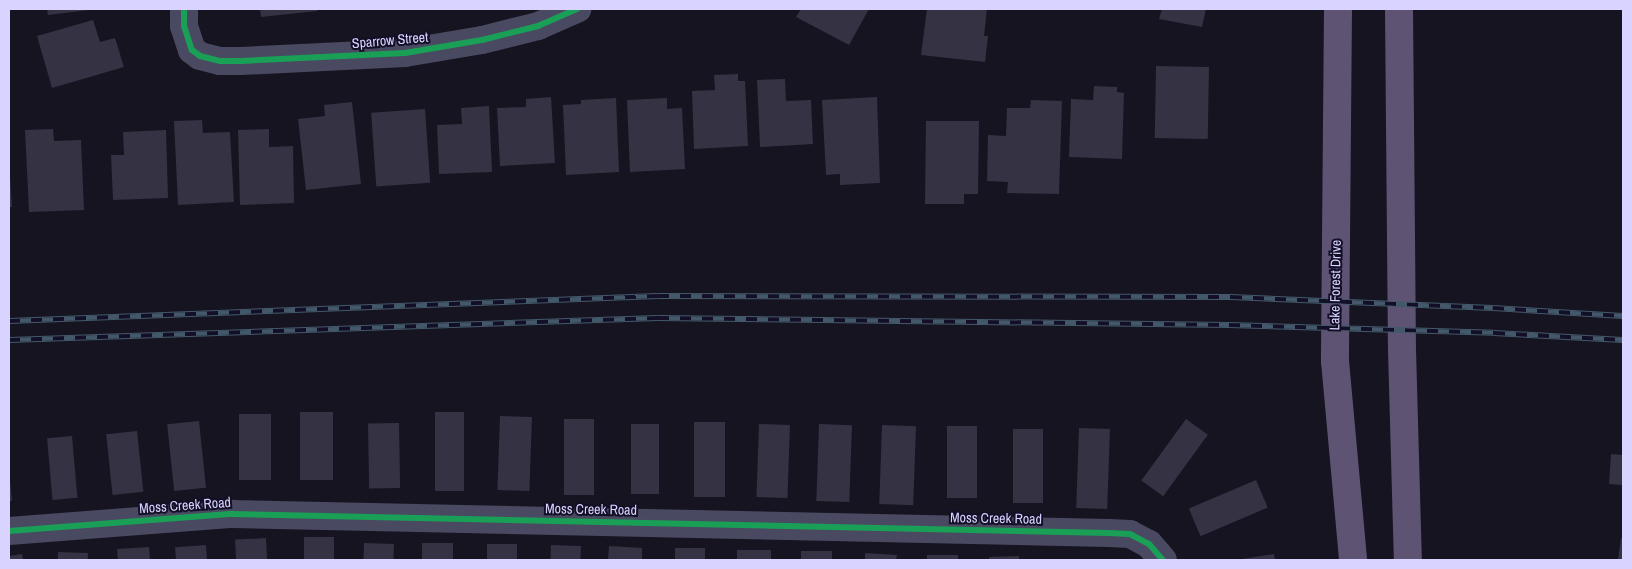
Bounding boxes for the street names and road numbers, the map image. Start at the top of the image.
street label: Sparrow Street [351,28,429,52]
street label: Lake Forest Drive [1326,240,1344,330]
street label: Moss Creek Road [139,493,231,517]
street label: Moss Creek Road [545,500,637,518]
street label: Moss Creek Road [950,509,1042,527]

